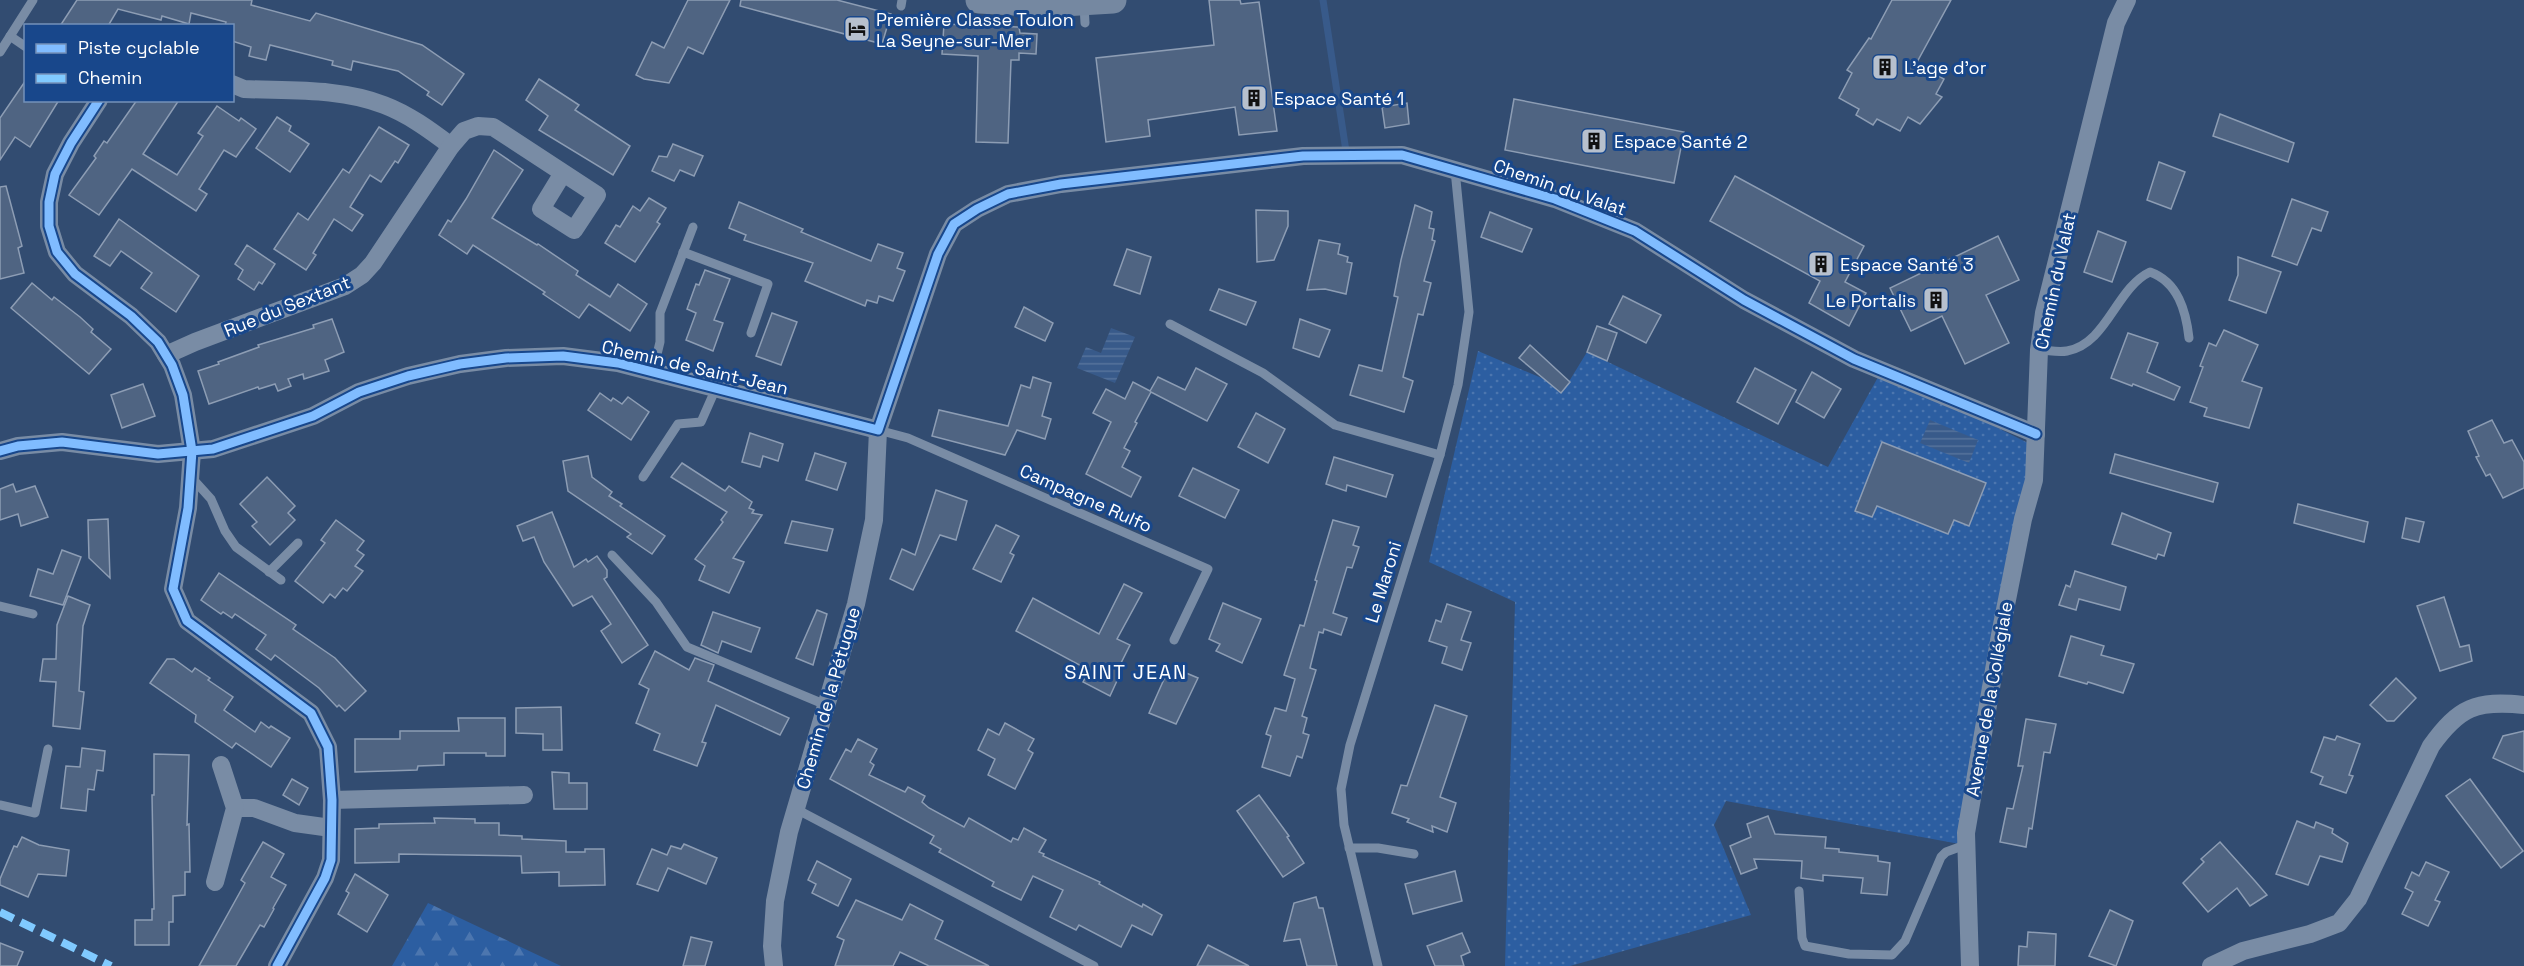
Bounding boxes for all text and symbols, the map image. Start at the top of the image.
place label: Première Classe Toulon La Seyne-sur-Mer [876,8,1074,52]
hotel icon: Première Classe Toulon La Seyne-sur-Mer [842,14,872,44]
legend [24,24,234,102]
text: Piste cyclable [78,36,200,59]
building icon: L'age d'or [1870,52,1900,82]
place label: L'age d'or [1904,56,1987,79]
text: Chemin [78,66,142,89]
building icon: Espace Santé 1 [1239,83,1269,113]
place label: Espace Santé 1 [1274,87,1404,110]
building icon: Espace Santé 2 [1579,126,1609,156]
place label: Espace Santé 2 [1614,130,1748,153]
street label: Chemin du Valat [1490,153,1630,221]
street label: Chemin du Valat [2029,211,2081,351]
building icon: Espace Santé 3 [1806,249,1836,279]
place label: Espace Santé 3 [1840,253,1974,276]
street label: Rue du Sextant [220,270,354,342]
building icon: Le Portalis [1921,285,1951,315]
place label: Le Portalis [1826,289,1916,312]
street label: Chemin de Saint-Jean [600,334,790,400]
street label: Campagne Rulfo [1016,459,1156,537]
street label: Le Maroni [1360,538,1406,626]
street label: Avenue de la Collégiale [1960,600,2018,798]
street label: Chemin de la Pétugue [791,604,865,792]
district label: SAINT JEAN [1064,659,1188,685]

